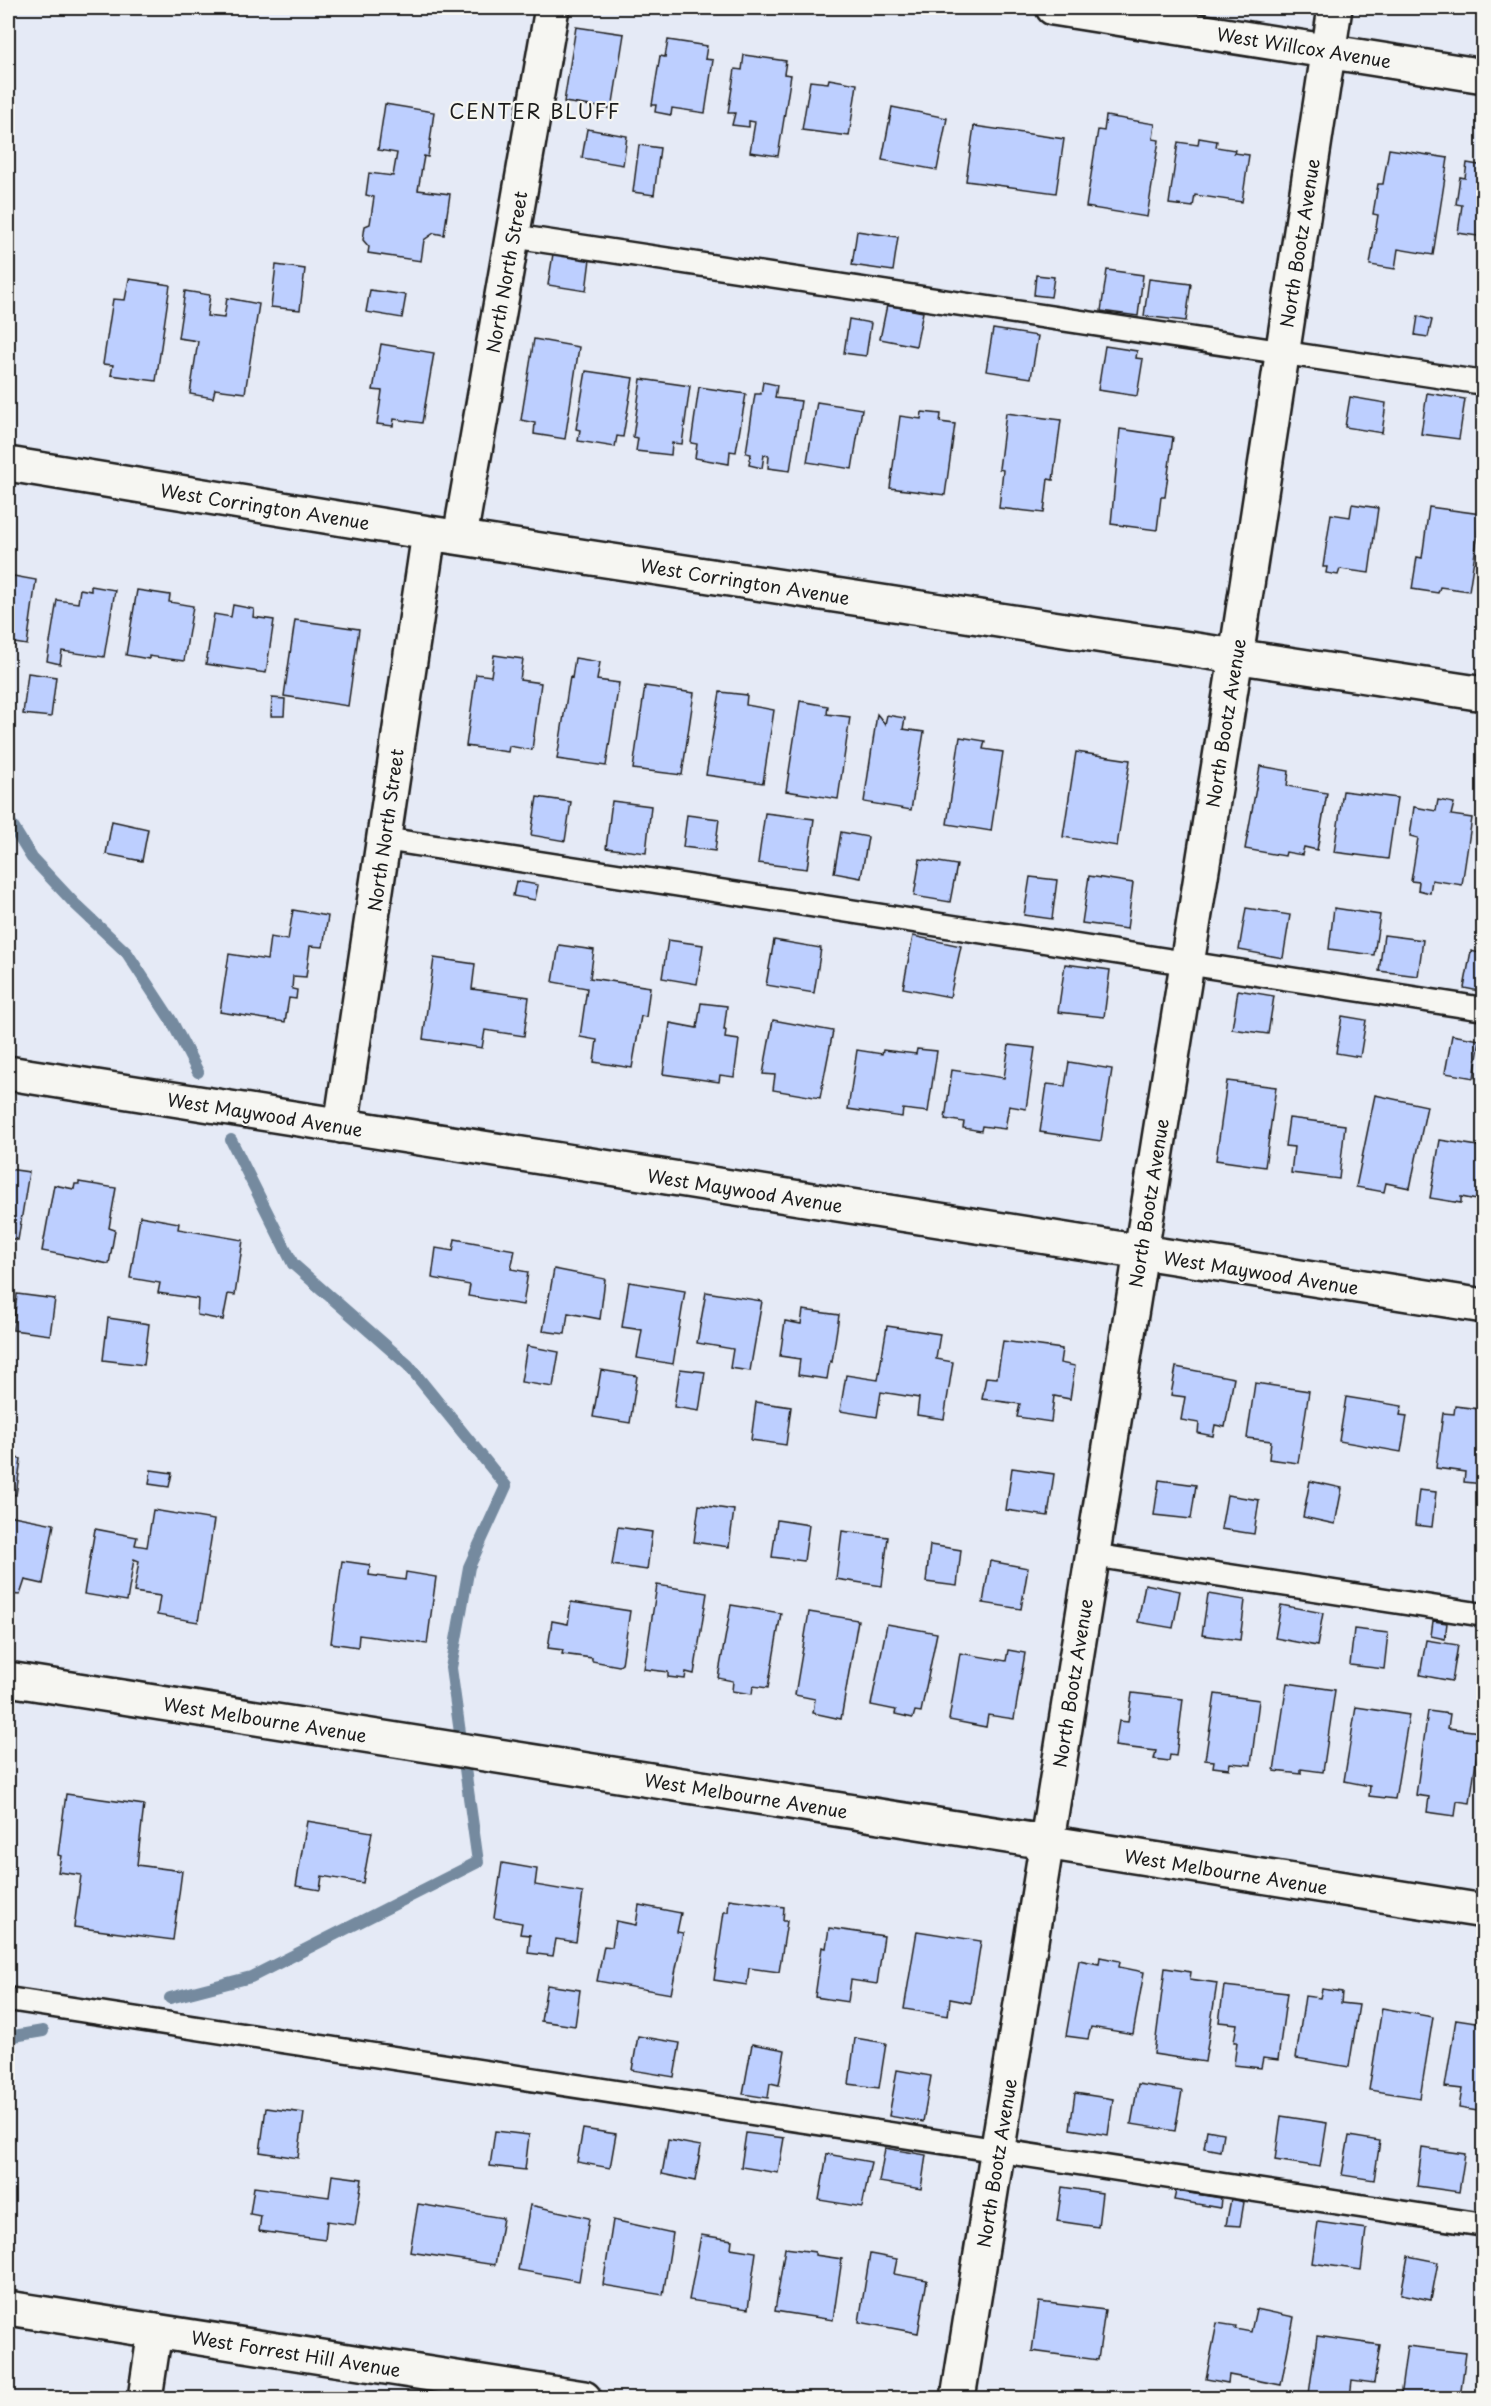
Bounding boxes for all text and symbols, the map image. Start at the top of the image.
street label: West Willcox Avenue [1215,20,1393,74]
district label: CENTER BLUFF [449,96,621,126]
street label: North Bootz Avenue [1272,156,1326,330]
street label: North North Street [478,189,534,355]
street label: West Corrington Avenue [158,476,372,536]
street label: West Corrington Avenue [638,551,852,611]
street label: North Bootz Avenue [1198,636,1252,810]
street label: North North Street [360,747,410,913]
street label: West Maywood Avenue [165,1085,365,1143]
street label: North Bootz Avenue [1121,1116,1175,1290]
street label: West Maywood Avenue [645,1161,845,1219]
street label: West Maywood Avenue [1161,1243,1361,1301]
street label: North Bootz Avenue [1045,1596,1099,1770]
street label: West Melbourne Avenue [161,1690,369,1748]
street label: West Melbourne Avenue [642,1766,850,1824]
street label: West Melbourne Avenue [1122,1842,1330,1900]
street label: North Bootz Avenue [969,2076,1023,2250]
street label: West Forrest Hill Avenue [189,2323,403,2383]

